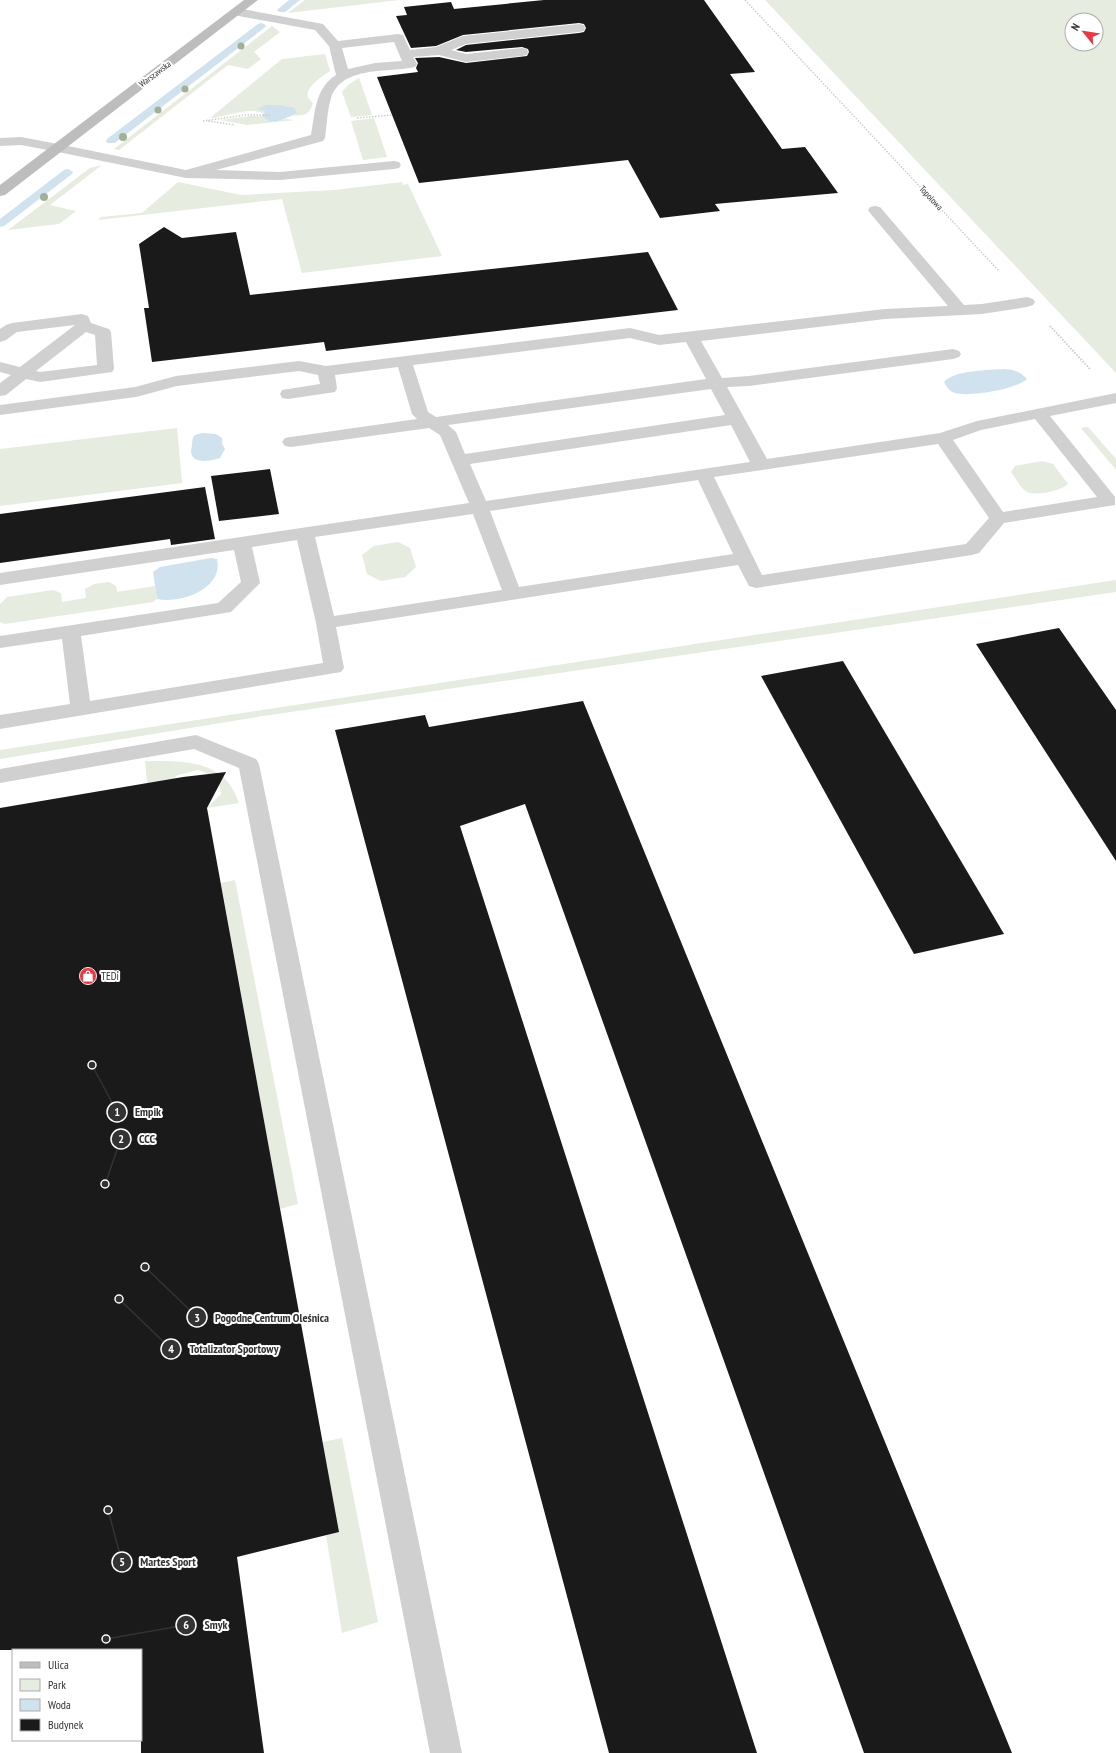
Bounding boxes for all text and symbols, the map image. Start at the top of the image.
north arrow [1064,12,1104,52]
text: N [1068,21,1083,33]
street label: Warszawska [137,58,173,89]
street label: Topolowa [917,183,946,213]
shop icon: TEDi [78,966,98,986]
place label: TEDi [101,969,119,983]
callout: Empik [107,1100,170,1124]
text: 1 [114,1104,120,1119]
text: Empik [135,1104,161,1119]
callout: CCC [111,1127,163,1151]
text: 2 [118,1131,124,1146]
text: CCC [139,1131,155,1146]
callout: Pogodne Centrum Oleśnica [187,1305,337,1329]
text: 3 [194,1310,200,1325]
text: Pogodne Centrum Oleśnica [215,1310,329,1325]
callout: Totalizator Sportowy [161,1337,286,1361]
text: 4 [168,1341,174,1356]
text: Totalizator Sportowy [189,1341,279,1356]
callout: Martes Sport [112,1550,204,1574]
text: 5 [119,1554,125,1569]
text: Martes Sport [140,1554,196,1569]
callout: Smyk [176,1613,235,1637]
text: 6 [183,1617,189,1632]
text: Smyk [205,1617,228,1632]
legend [12,1649,142,1741]
text: Ulica [48,1657,69,1672]
text: Park [48,1677,66,1692]
text: Woda [48,1697,71,1712]
text: Budynek [48,1717,84,1732]

